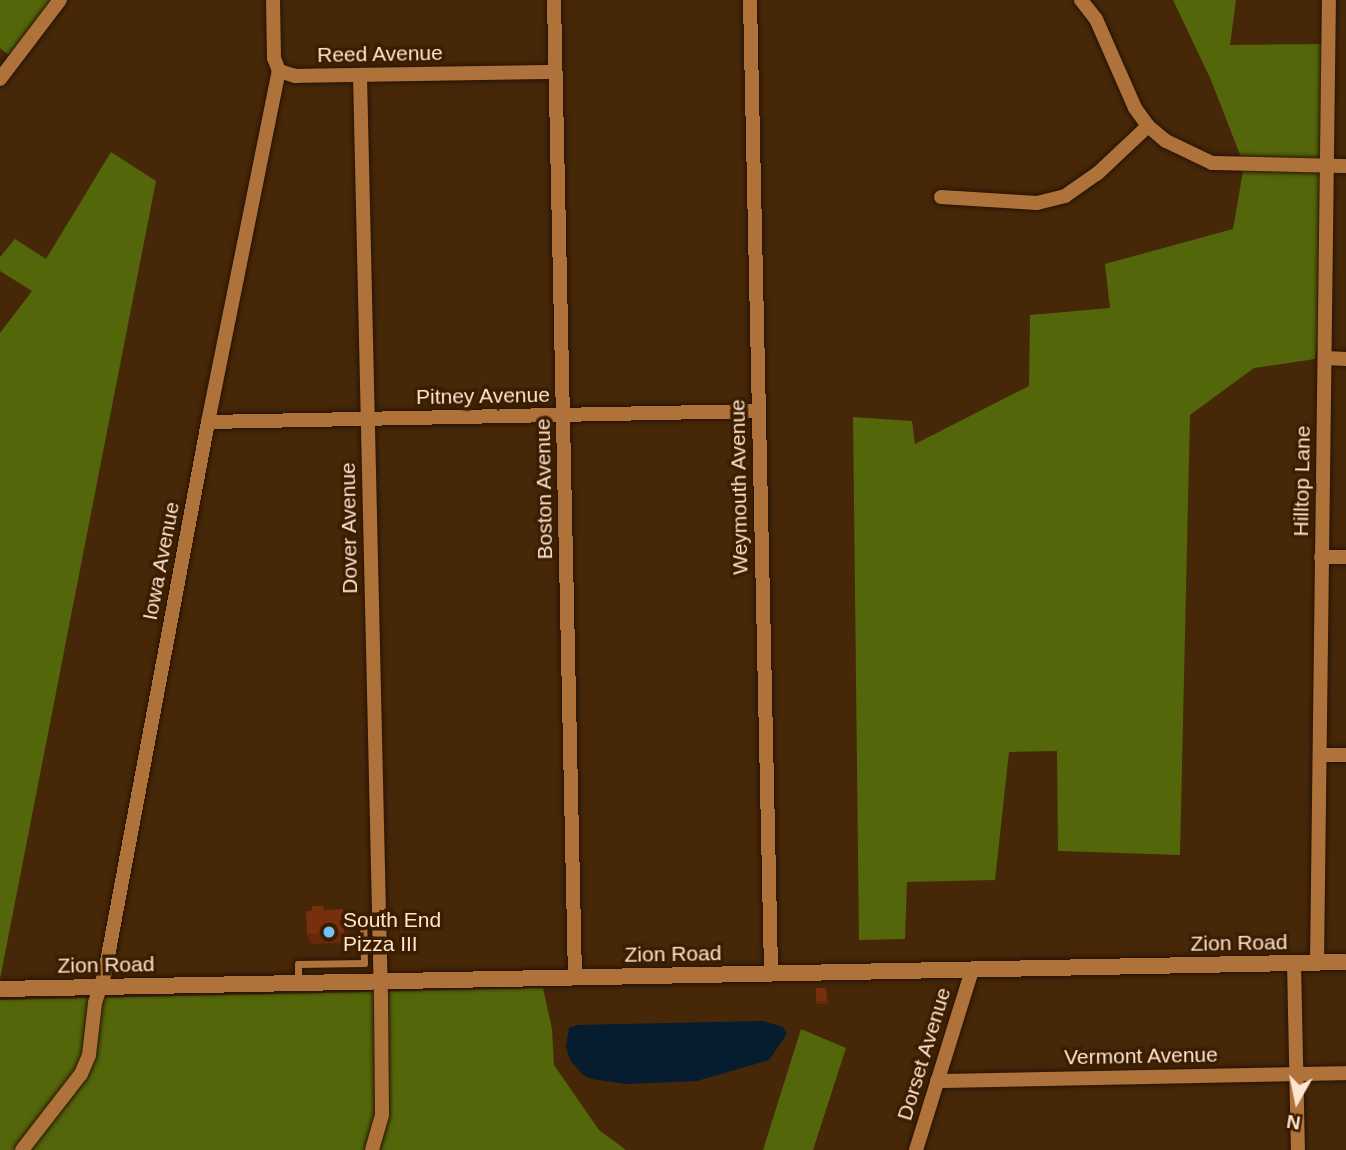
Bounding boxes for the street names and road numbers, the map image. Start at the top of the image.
street label: Reed Avenue [316,40,444,68]
street label: Pitney Avenue [415,382,551,410]
street label: Weymouth Avenue [725,398,753,576]
street label: Boston Avenue [530,418,558,560]
street label: Hilltop Lane [1288,425,1316,537]
street label: Dover Avenue [335,461,363,595]
street label: Iowa Avenue [137,499,185,623]
street label: Zion Road [1190,930,1288,956]
street label: Zion Road [624,941,722,967]
street label: Zion Road [57,952,155,978]
street label: Dorset Avenue [892,984,956,1124]
street label: Vermont Avenue [1063,1042,1219,1070]

